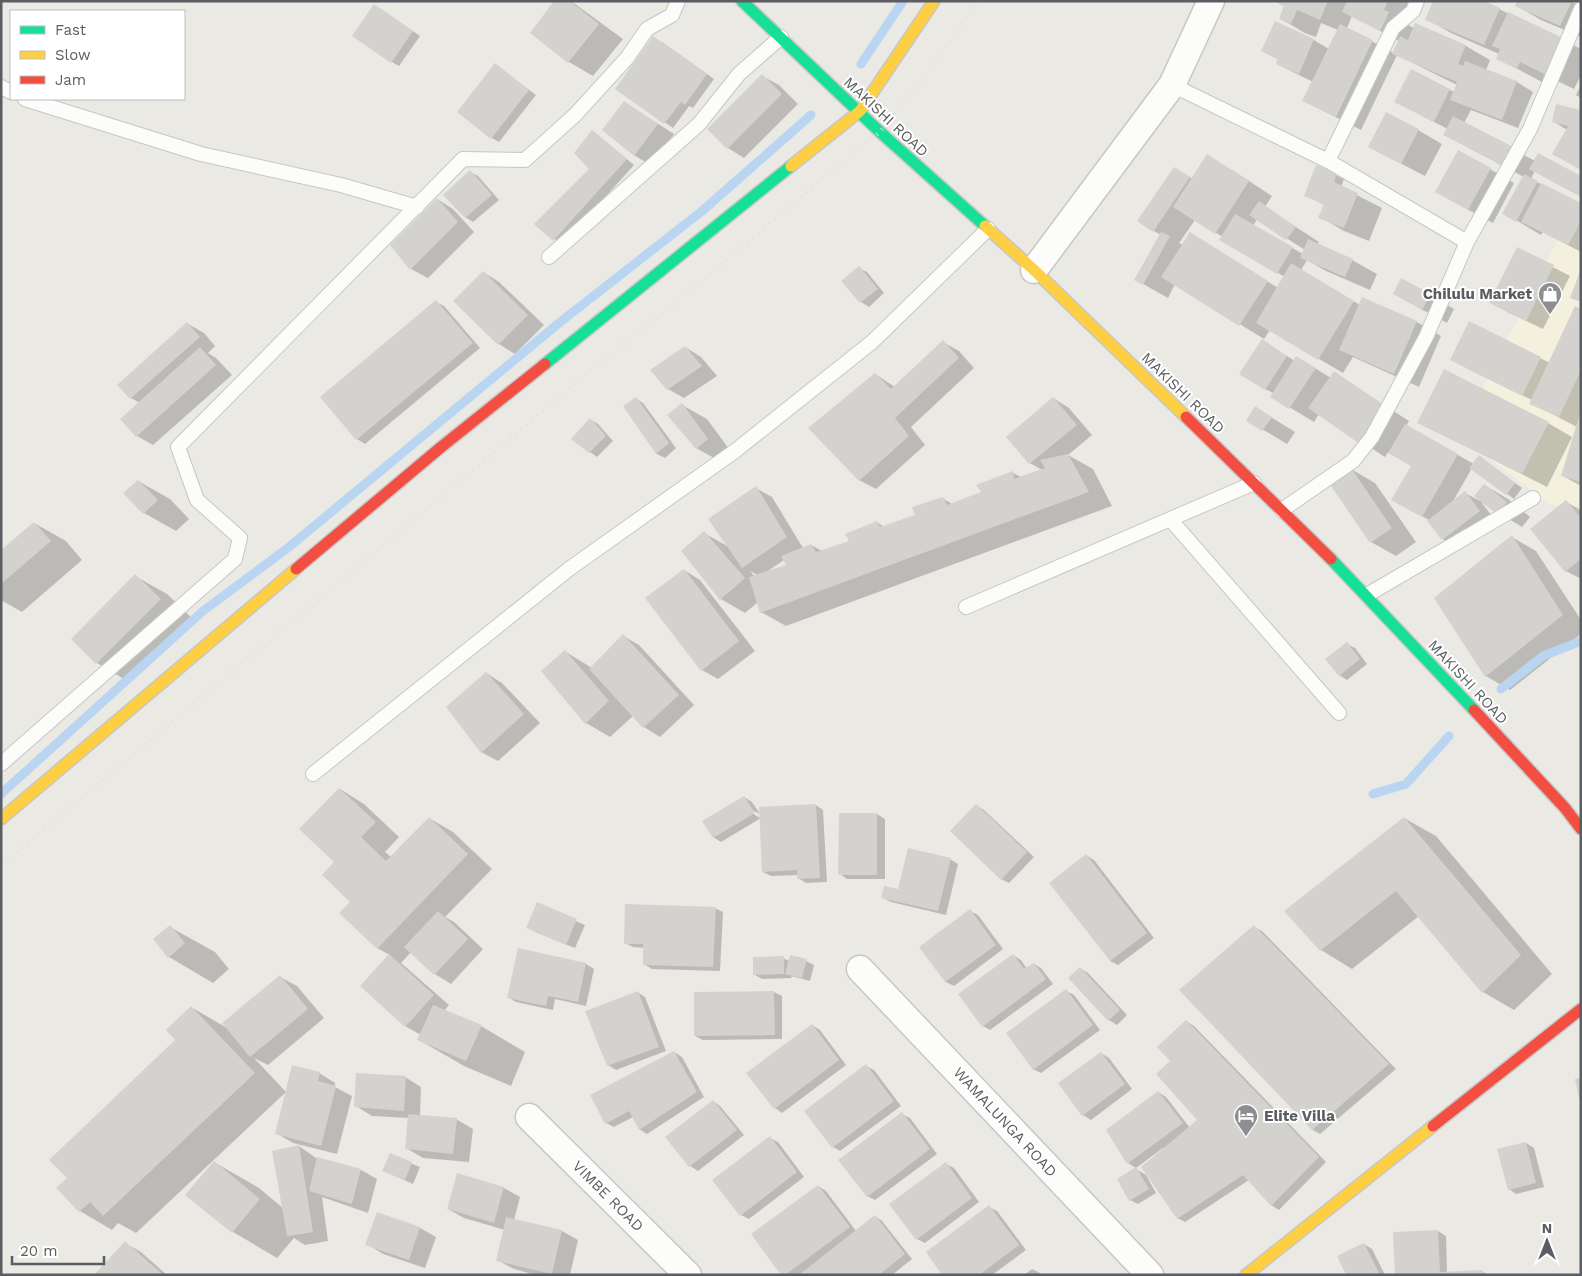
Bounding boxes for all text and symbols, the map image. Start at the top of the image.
legend [10,10,185,100]
text: Fast [55,21,87,39]
text: Slow [55,46,91,64]
text: Jam [55,71,86,89]
street label: MAKISHI ROAD [840,73,932,161]
shop icon: Chilulu Market [1537,281,1563,315]
place label: Chilulu Market [1423,285,1532,303]
street label: MAKISHI ROAD [1138,349,1228,437]
street label: MAKISHI ROAD [1424,636,1512,728]
street label: WAMALUNGA ROAD [949,1063,1061,1181]
hotel icon: Elite Villa [1233,1103,1259,1137]
place label: Elite Villa [1264,1107,1335,1125]
street label: VIMBE ROAD [569,1157,647,1235]
north arrow [1522,1216,1572,1266]
text: N [1542,1220,1552,1236]
scale bar [12,1234,105,1266]
text: 20 m [20,1242,58,1260]

